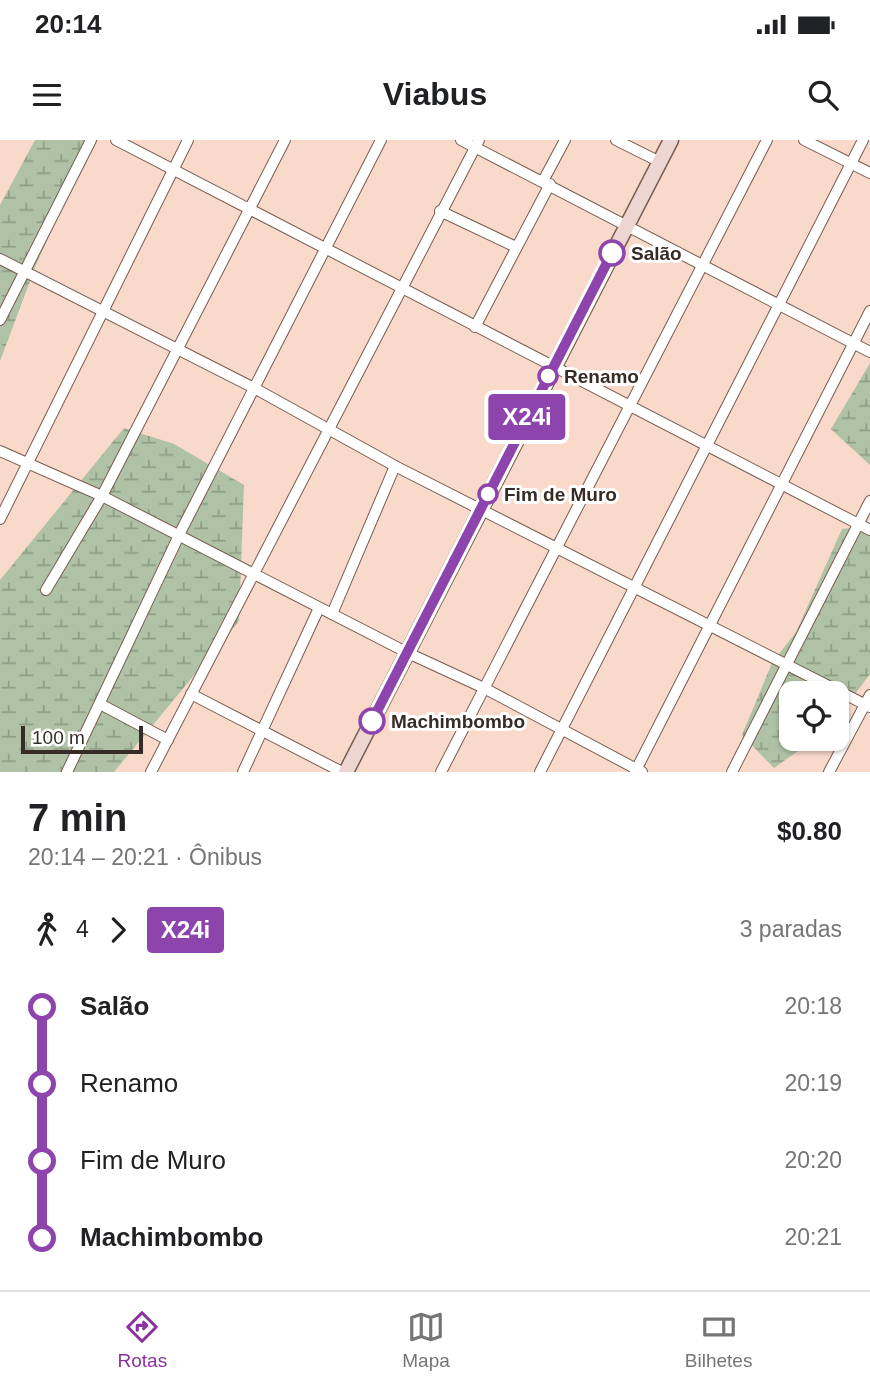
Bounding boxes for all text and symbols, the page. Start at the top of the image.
text: 20:14 [35,9,102,39]
icon: menu [28,76,66,114]
text: Viabus [383,76,487,112]
icon: search [804,76,842,114]
marker: Salão [599,240,625,266]
place label: Salão [631,243,682,264]
marker: Renamo [538,366,558,386]
place label: Renamo [564,366,639,387]
line badge: X24i [478,394,576,440]
text: X24i [502,403,552,430]
marker: Fim de Muro [478,484,498,504]
place label: Fim de Muro [504,484,617,505]
map controls [779,681,849,751]
button: locate [779,681,849,751]
marker: Machimbombo [359,708,385,734]
place label: Machimbombo [391,711,525,732]
scale bar [21,723,144,755]
text: 100 m [32,727,85,748]
text: 7 min [28,797,127,839]
text: $0.80 [777,816,842,846]
text: 20:14 – 20:21 · Ônibus [28,844,262,870]
icon: walk [28,911,66,949]
icon: forward [99,911,137,949]
text: 4 [76,916,89,942]
text: X24i [161,916,210,943]
text: 3 paradas [740,916,842,942]
text: Salão [80,991,149,1021]
text: 20:18 [784,993,842,1019]
text: Renamo [80,1068,178,1098]
text: 20:19 [784,1070,842,1096]
text: Fim de Muro [80,1145,226,1175]
text: 20:20 [784,1147,842,1173]
text: Machimbombo [80,1222,263,1252]
text: 20:21 [784,1224,842,1250]
tab: Rotas [118,1308,167,1372]
tab: Mapa [402,1308,450,1372]
tab: Bilhetes [685,1308,752,1372]

